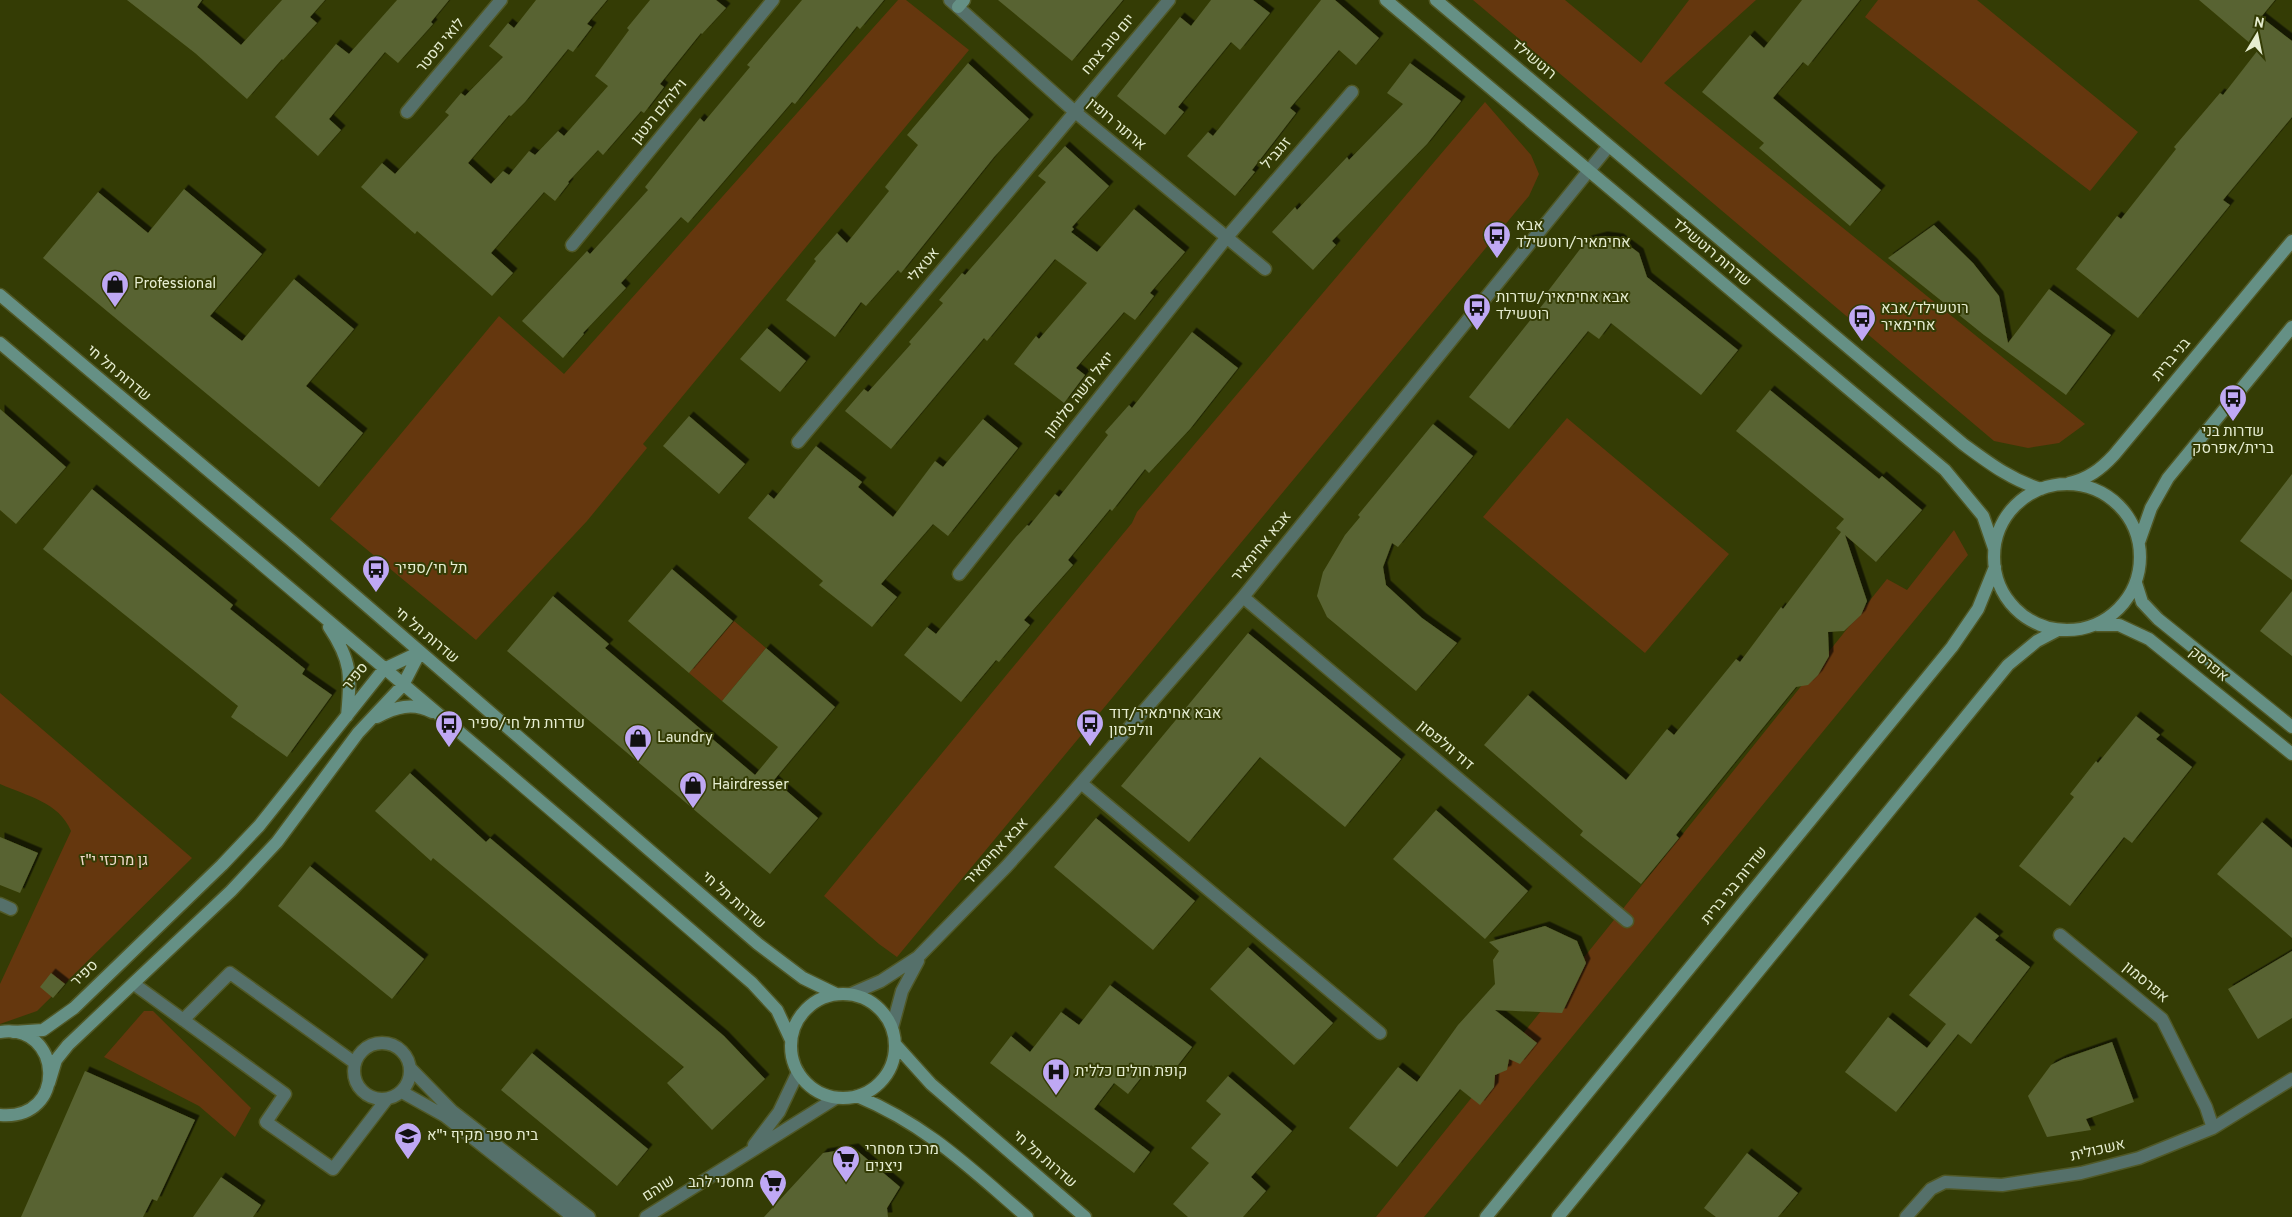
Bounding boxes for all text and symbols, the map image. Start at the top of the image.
north arrow [2232,10,2282,60]
street label: יום טוב צמח [1078,11,1140,79]
text: N [2253,14,2265,33]
street label: לואי פסטר [413,15,469,77]
street label: רוטשילד [1507,36,1559,84]
street label: וילהלם רנטגן [628,76,692,148]
street label: ארתור רופין [1082,95,1150,155]
street label: זנגביל [1258,134,1296,174]
street label: שדרות רוטשילד [1668,214,1754,292]
place label: אבא אחימאיר/רוטשילד [1516,217,1631,253]
bus stop icon: אבא אחימאיר/רוטשילד [1482,220,1512,259]
street label: אטאלי [904,244,944,288]
shop icon: Professional [100,269,130,308]
place label: Professional [134,275,216,294]
place label: אבא אחימאיר/שדרות רוטשילד [1496,289,1629,325]
bus stop icon: אבא אחימאיר/שדרות רוטשילד [1462,292,1492,331]
place label: רוטשילד/אבא אחימאיר [1881,300,1969,336]
bus stop icon: רוטשילד/אבא אחימאיר [1847,303,1877,342]
street label: בני ברית [2148,334,2196,385]
street label: שדרות תל חי [82,341,154,407]
street label: יואל משה סלומון [1041,348,1119,442]
bus stop icon: שדרות בני ברית/אפרסק [2218,383,2248,422]
place label: שדרות בני ברית/אפרסק [2192,423,2274,459]
street label: אבא אחימאיר [1228,508,1296,586]
bus stop icon: תל חי/ספיר [361,554,391,593]
place label: תל חי/ספיר [395,560,467,579]
street label: שדרות תל חי [390,603,462,669]
street label: אפרסק [2184,643,2232,687]
street label: ספיר [339,659,373,695]
place label: אבא אחימאיר/דוד וולפסון [1109,705,1221,741]
bus stop icon: אבא אחימאיר/דוד וולפסון [1075,708,1105,747]
bus stop icon: שדרות תל חי/ספיר [434,709,464,748]
place label: שדרות תל חי/ספיר [468,715,585,734]
street label: דוד וולפסון [1413,717,1477,775]
shop icon: Laundry [623,723,653,762]
place label: Laundry [657,729,713,748]
shop icon: Hairdresser [678,770,708,809]
place label: Hairdresser [712,776,789,795]
street label: אבא אחימאיר [961,814,1033,890]
street label: שדרות בני ברית [1698,843,1772,929]
park label: גן מרכזי י"ז [80,852,148,871]
street label: שדרות תל חי [697,868,769,934]
street label: ספיר [67,956,103,992]
street label: אפרסמון [2118,958,2172,1008]
hospital icon: קופת חולים כללית [1041,1057,1071,1096]
place label: קופת חולים כללית [1075,1063,1187,1082]
school or university icon: בית ספר מקיף י"א [393,1121,423,1160]
place label: בית ספר מקיף י"א [427,1127,538,1146]
street label: שדרות תל חי [1008,1127,1080,1193]
street label: אשכולית [2069,1135,2127,1167]
place label: מרכז מסחרי ניצנים [865,1141,939,1177]
supermarket icon: מרכז מסחרי ניצנים [831,1144,861,1183]
supermarket icon: מחסני להב [758,1168,788,1207]
street label: שוהם [639,1172,679,1206]
place label: מחסני להב [688,1174,754,1193]

